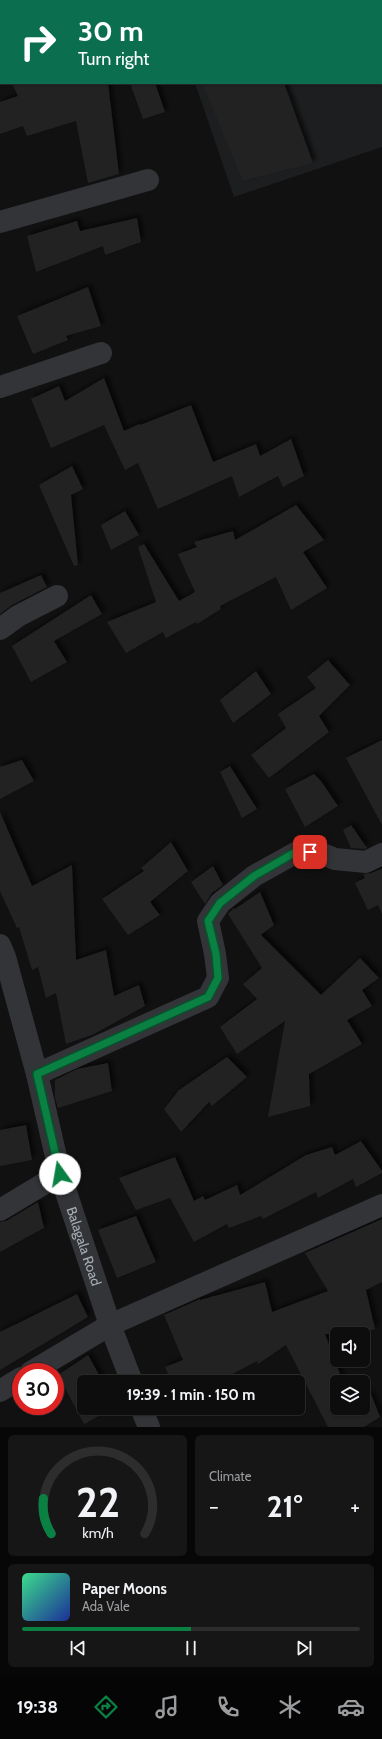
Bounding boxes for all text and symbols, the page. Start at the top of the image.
text: 30 m [78,14,144,48]
icon: right [12,16,64,68]
text: Turn right [78,48,149,70]
pin [293,835,327,869]
icon: arrive [299,841,321,863]
position arrow [39,1153,81,1195]
street label: Balagala Road [62,1204,105,1288]
map controls [330,1327,370,1415]
button: sound [330,1327,370,1367]
speed limit sign: 30 [12,1363,64,1415]
button: layers [330,1375,370,1415]
text: 19:39 · 1 min · 150 m [127,1386,255,1404]
text: Climate [209,1468,251,1484]
text: 22 [75,1476,120,1526]
text: 21° [267,1488,302,1525]
text: − [209,1493,219,1520]
text: + [350,1493,360,1520]
text: km/h [82,1523,113,1541]
text: Paper Moons [82,1580,167,1598]
text: Ada Vale [82,1598,130,1614]
icon: previous [67,1637,89,1659]
icon: pause [180,1637,202,1659]
icon: next [293,1637,315,1659]
icon: directions [92,1693,120,1721]
icon: music [153,1693,181,1721]
icon: phone [214,1693,242,1721]
icon: climate [276,1693,304,1721]
icon: car [337,1693,365,1721]
text: 19:38 [17,1696,58,1718]

